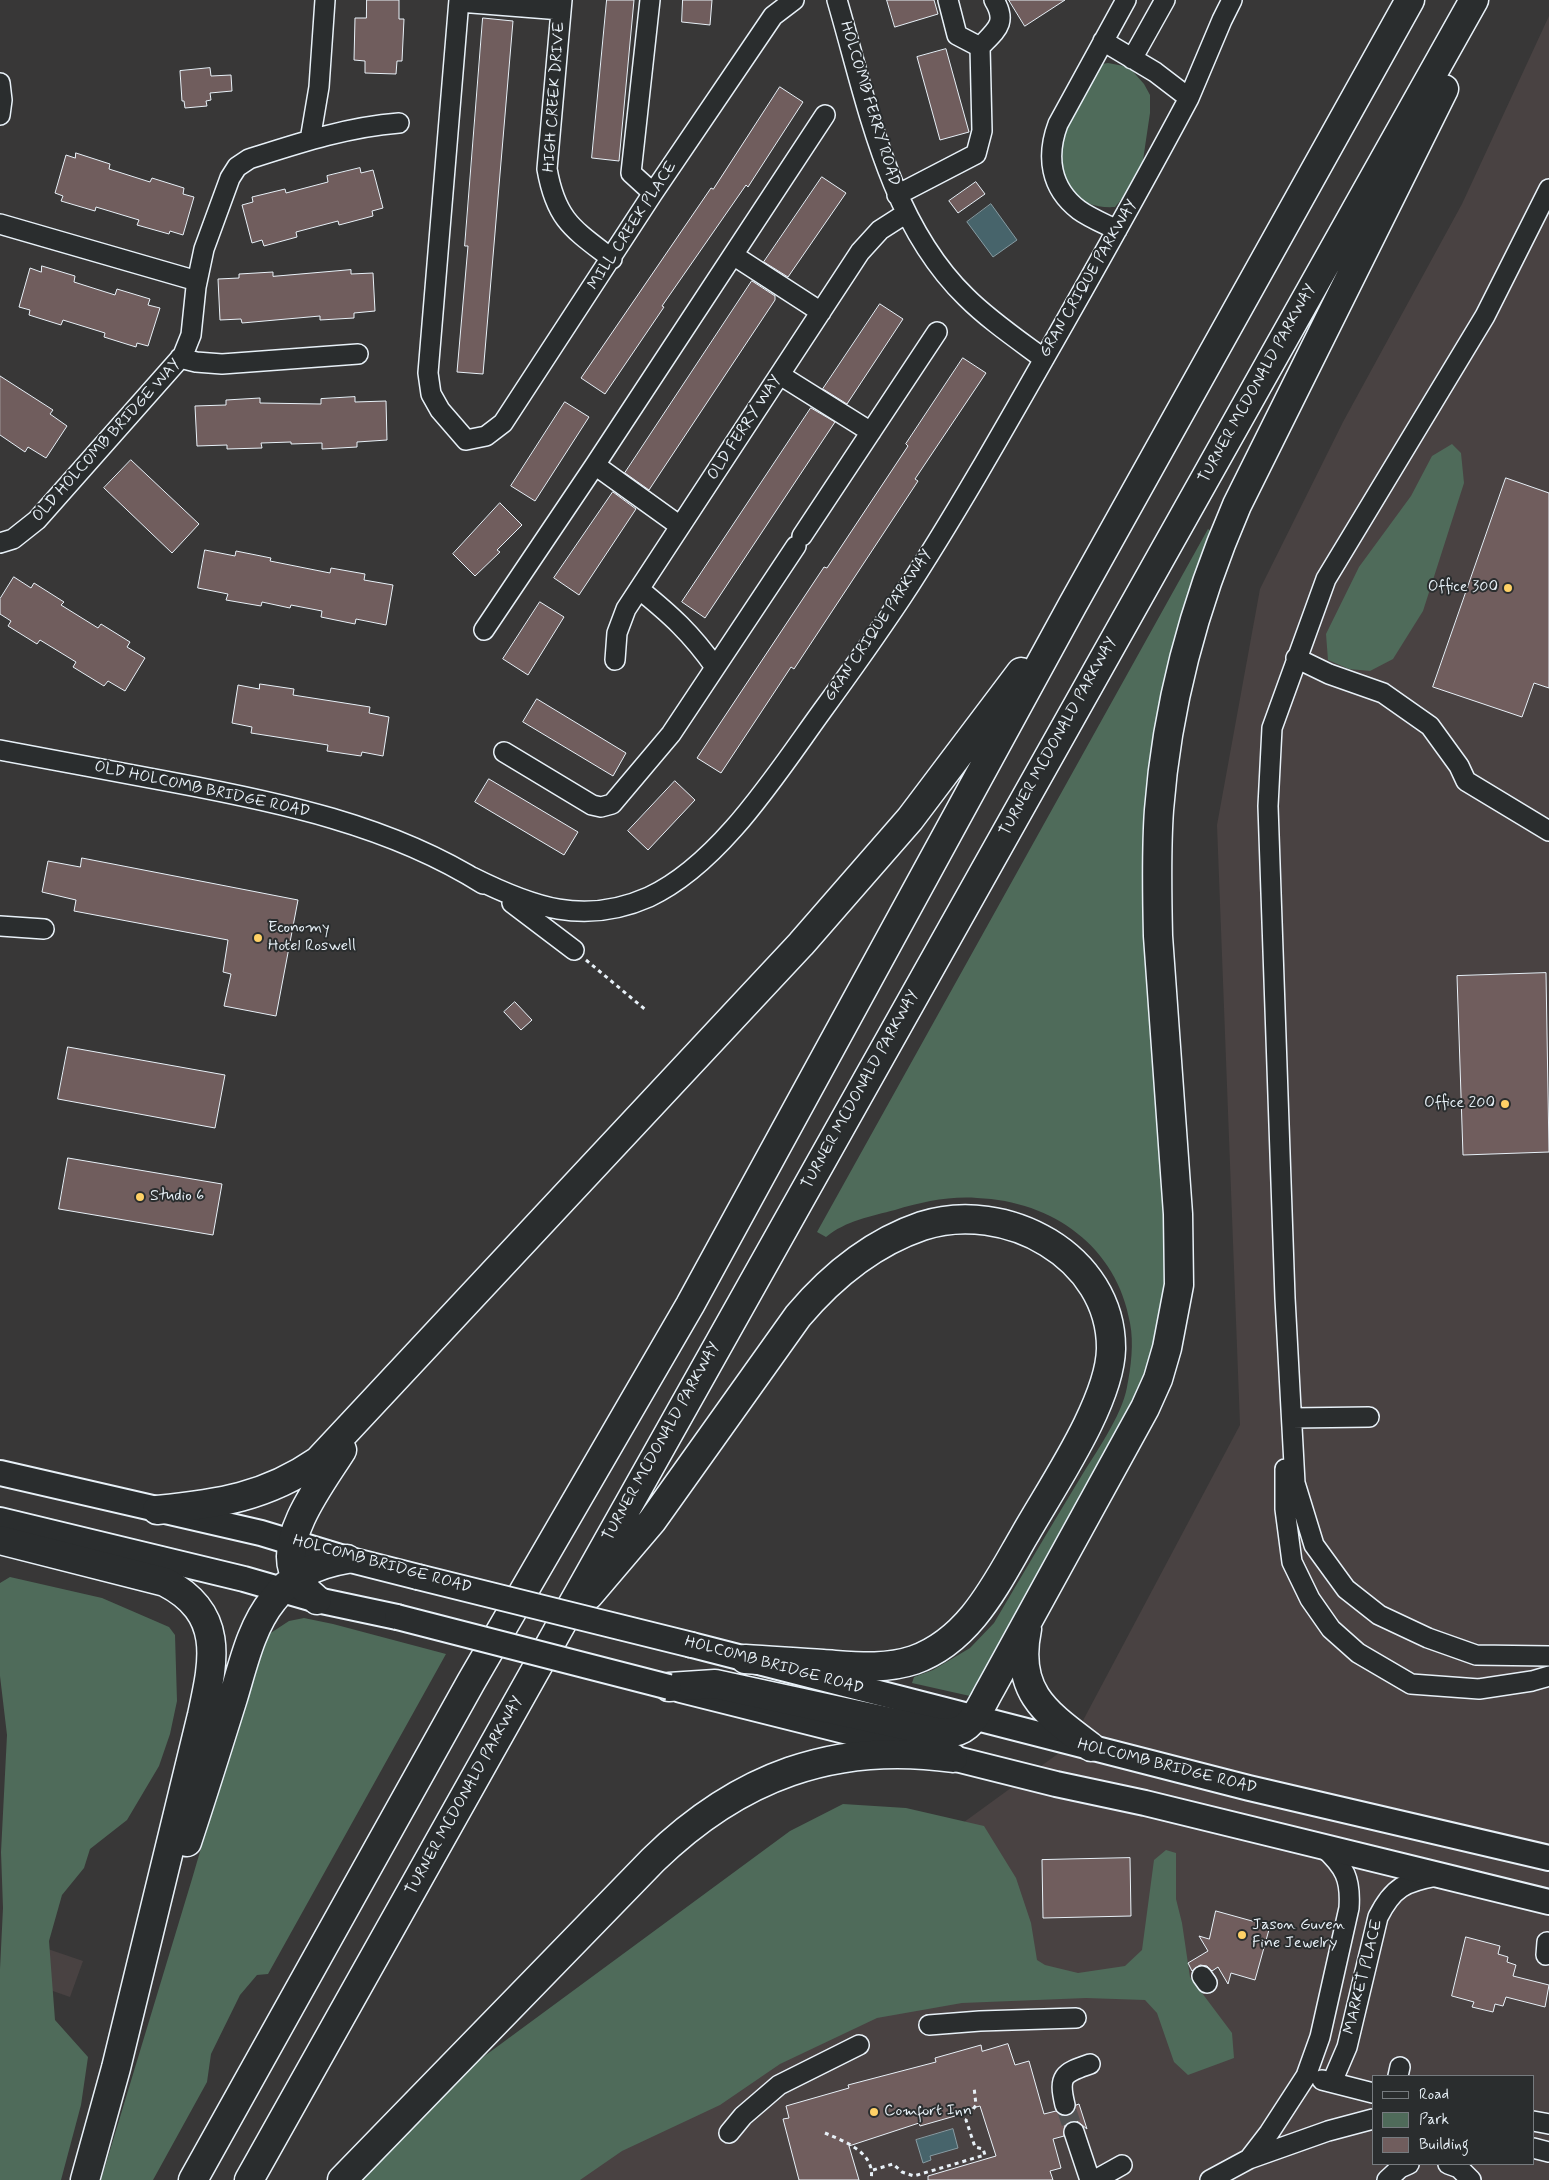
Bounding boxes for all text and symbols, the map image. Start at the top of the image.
street label: HOLCOMB FERRY ROAD [835,19,903,189]
street label: HIGH CREEK DRIVE [540,21,570,173]
street label: MILL CREEK PLACE [584,158,682,294]
street label: GRAN CRIQUE PARKWAY [1036,197,1142,361]
street label: TURNER MCDONALD PARKWAY [1195,281,1321,487]
street label: OLD HOLCOMB BRIDGE WAY [29,356,185,526]
street label: OLD FERRY WAY [704,372,786,484]
street label: GRAN CRIQUE PARKWAY [821,547,937,705]
place label: Office 300 [1428,578,1498,598]
marker: Office 300 [1502,582,1514,594]
street label: TURNER MCDONALD PARKWAY [996,634,1122,840]
street label: OLD HOLCOMB BRIDGE ROAD [92,758,312,822]
place label: Economy Hotel Roswell [268,919,356,957]
marker: Economy Hotel Roswell [252,932,264,944]
street label: TURNER MCDONALD PARKWAY [798,987,924,1193]
place label: Office 200 [1424,1094,1495,1114]
marker: Office 200 [1499,1098,1511,1110]
place label: Studio 6 [150,1187,204,1207]
marker: Studio 6 [134,1191,146,1203]
street label: TURNER MCDONALD PARKWAY [599,1339,725,1545]
street label: HOLCOMB BRIDGE ROAD [290,1532,474,1598]
street label: HOLCOMB BRIDGE ROAD [682,1633,866,1699]
street label: TURNER MCDONALD PARKWAY [402,1693,528,1899]
street label: HOLCOMB BRIDGE ROAD [1075,1735,1259,1799]
place label: Jason Guven Fine Jewelry [1252,1916,1345,1954]
street label: MARKET PLACE [1340,1918,1388,2036]
marker: Jason Guven Fine Jewelry [1236,1929,1248,1941]
legend [1372,2075,1534,2165]
text: Road [1419,2085,1449,2105]
place label: Comfort Inn [884,2102,972,2122]
marker: Comfort Inn [868,2106,880,2118]
text: Park [1419,2110,1449,2130]
text: Building [1419,2135,1469,2155]

